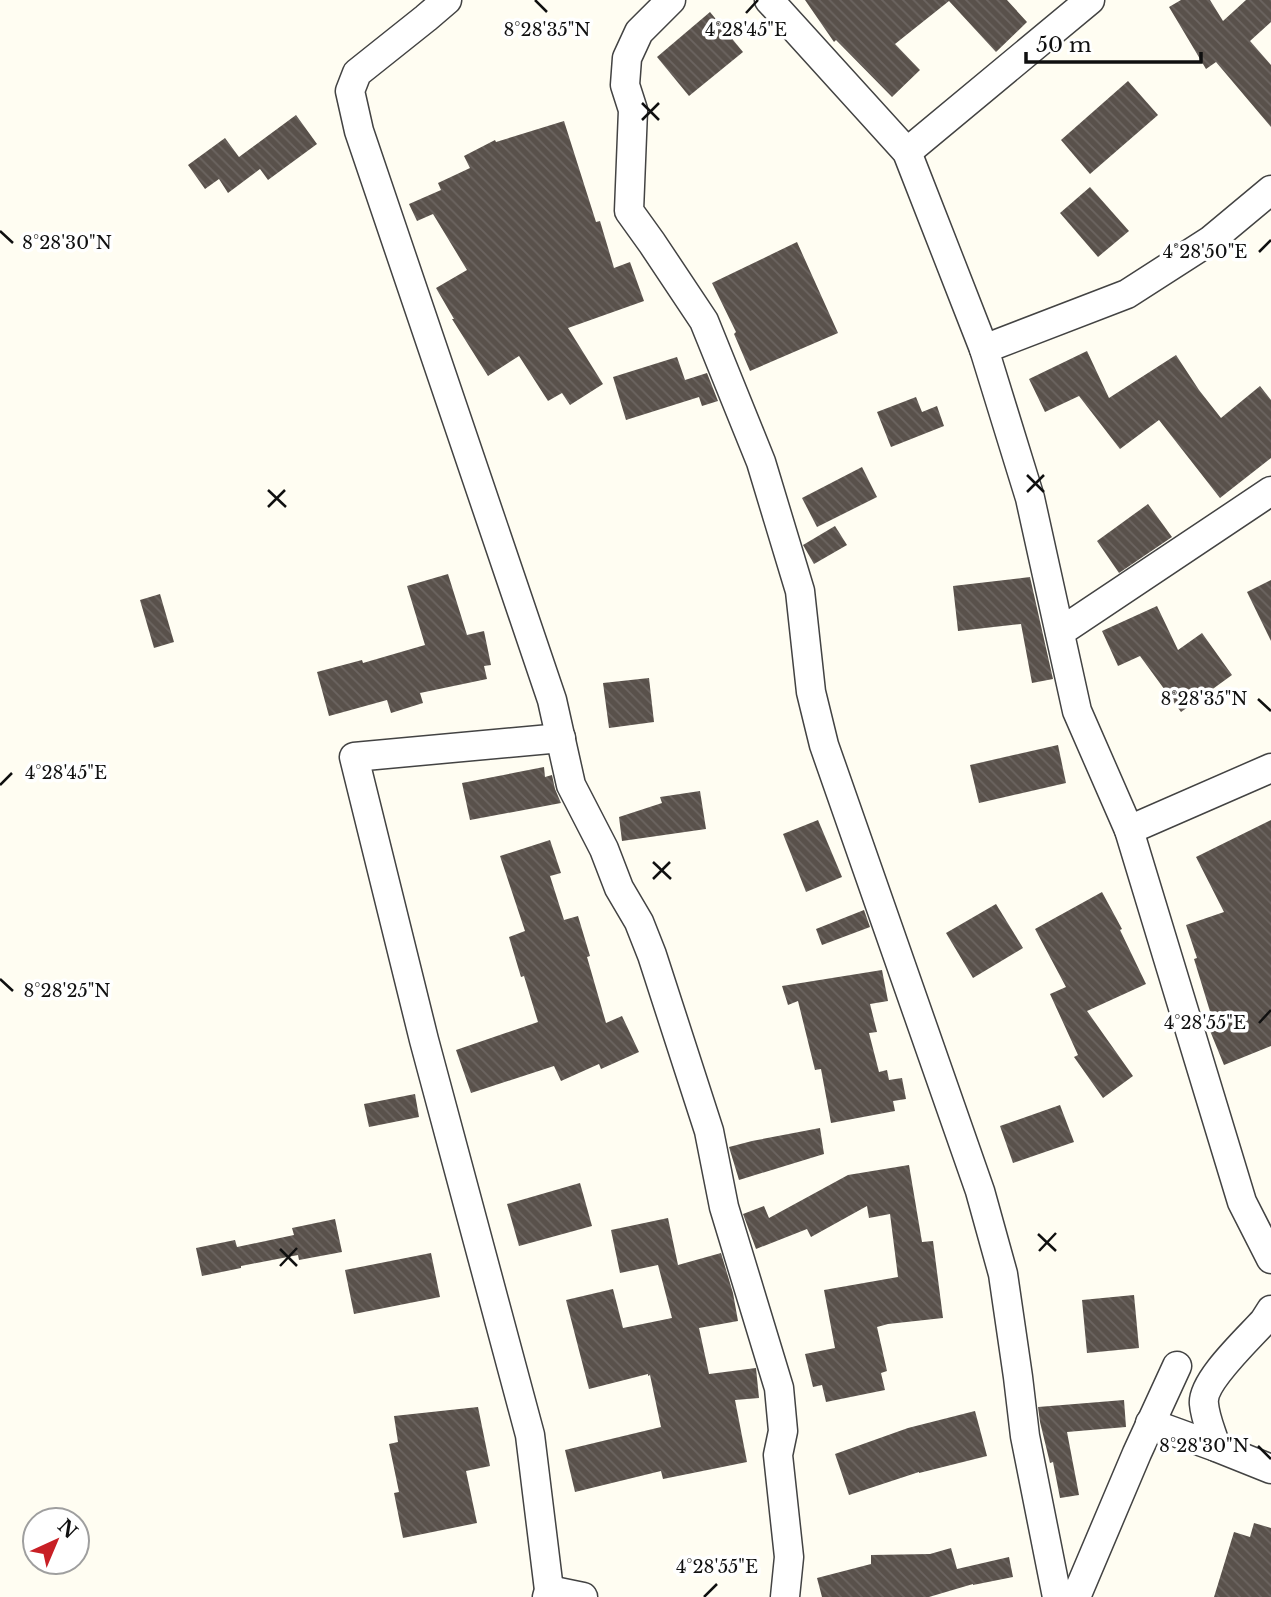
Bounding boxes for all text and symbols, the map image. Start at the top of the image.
text: 8°28'35"N [503,19,591,41]
text: 4°28'45"E [705,19,787,41]
scale bar [1026,21,1201,65]
text: 50 m [1036,32,1092,58]
text: 8°28'30"N [22,232,112,254]
text: 4°28'50"E [1163,241,1247,263]
text: 8°28'35"N [1160,688,1248,710]
text: 4°28'45"E [25,762,107,784]
text: 8°28'25"N [23,980,111,1002]
text: 4°28'55"E [1164,1012,1246,1034]
text: 8°28'30"N [1159,1435,1249,1457]
north arrow [21,1506,91,1576]
text: N [53,1515,82,1544]
text: 4°28'55"E [676,1556,758,1578]

